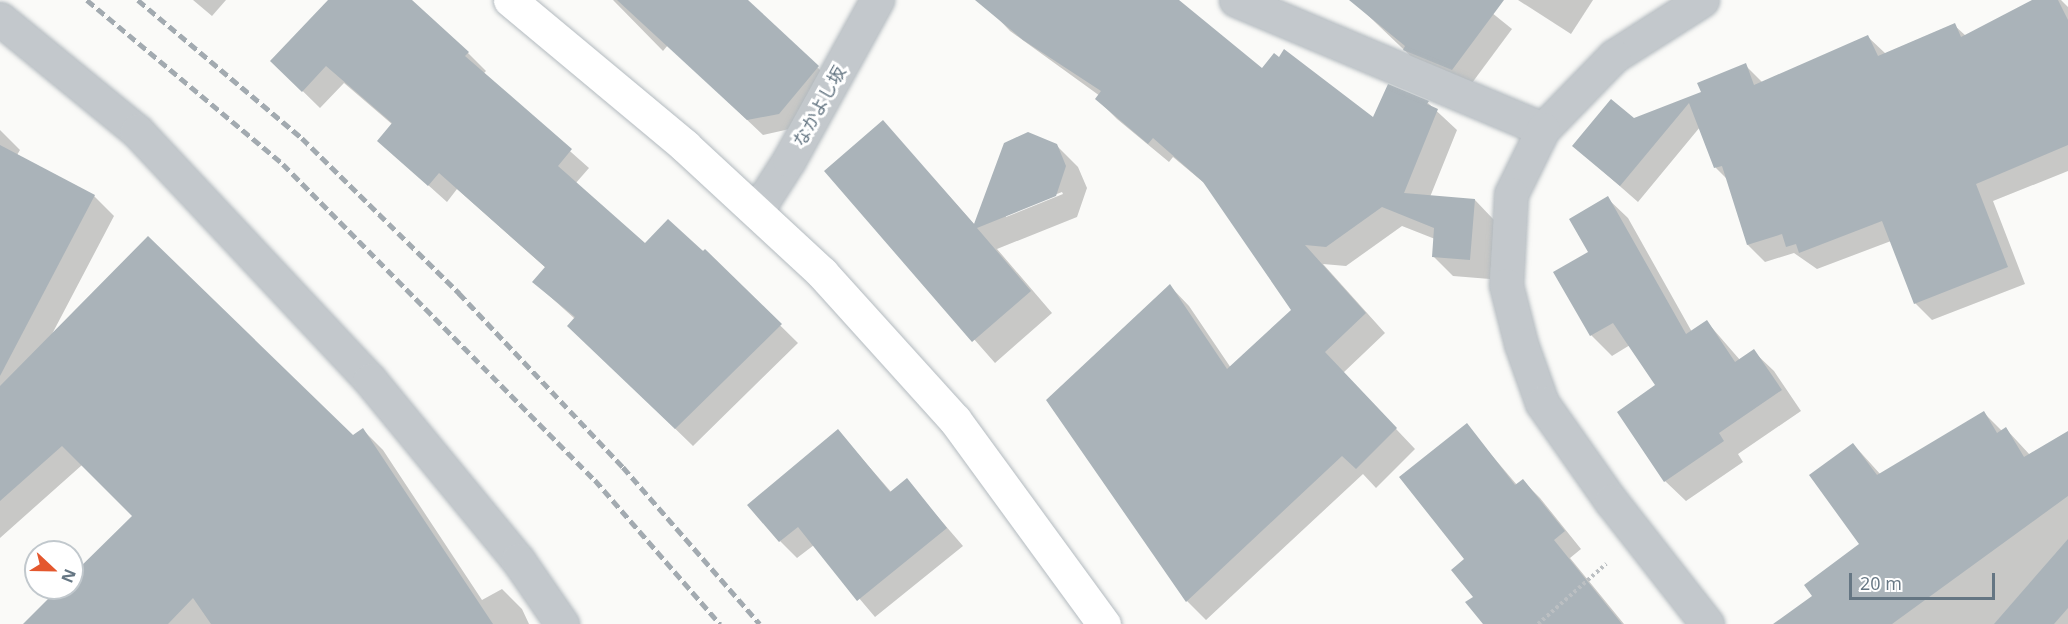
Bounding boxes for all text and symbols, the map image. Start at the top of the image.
street label: なかよし坂 [788,61,850,151]
north arrow [24,540,84,600]
scale bar [1852,561,1998,599]
text: N [56,566,81,586]
text: 20 m [1860,571,1902,595]

